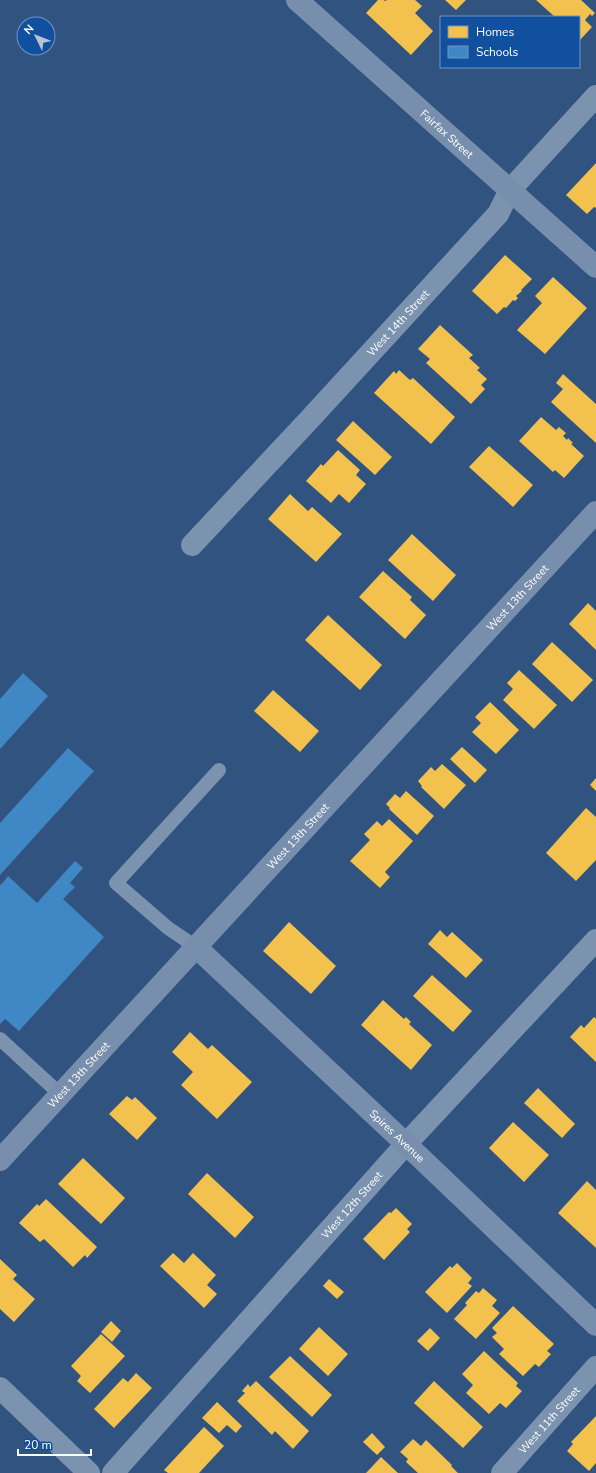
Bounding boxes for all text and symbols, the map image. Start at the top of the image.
north arrow [16,16,56,56]
legend [440,16,580,68]
text: N [21,21,37,38]
text: Homes [476,24,514,40]
text: Schools [476,44,519,60]
street label: Fairfax Street [417,106,477,162]
street label: West 14th Street [364,286,433,359]
street label: West 13th Street [483,561,552,634]
street label: West 13th Street [263,800,332,873]
street label: West 13th Street [44,1038,113,1111]
street label: Spires Avenue [366,1106,428,1166]
street label: West 12th Street [318,1168,386,1242]
street label: West 11th Street [515,1383,583,1457]
scale bar [18,1431,91,1457]
text: 20 m [24,1437,52,1453]

